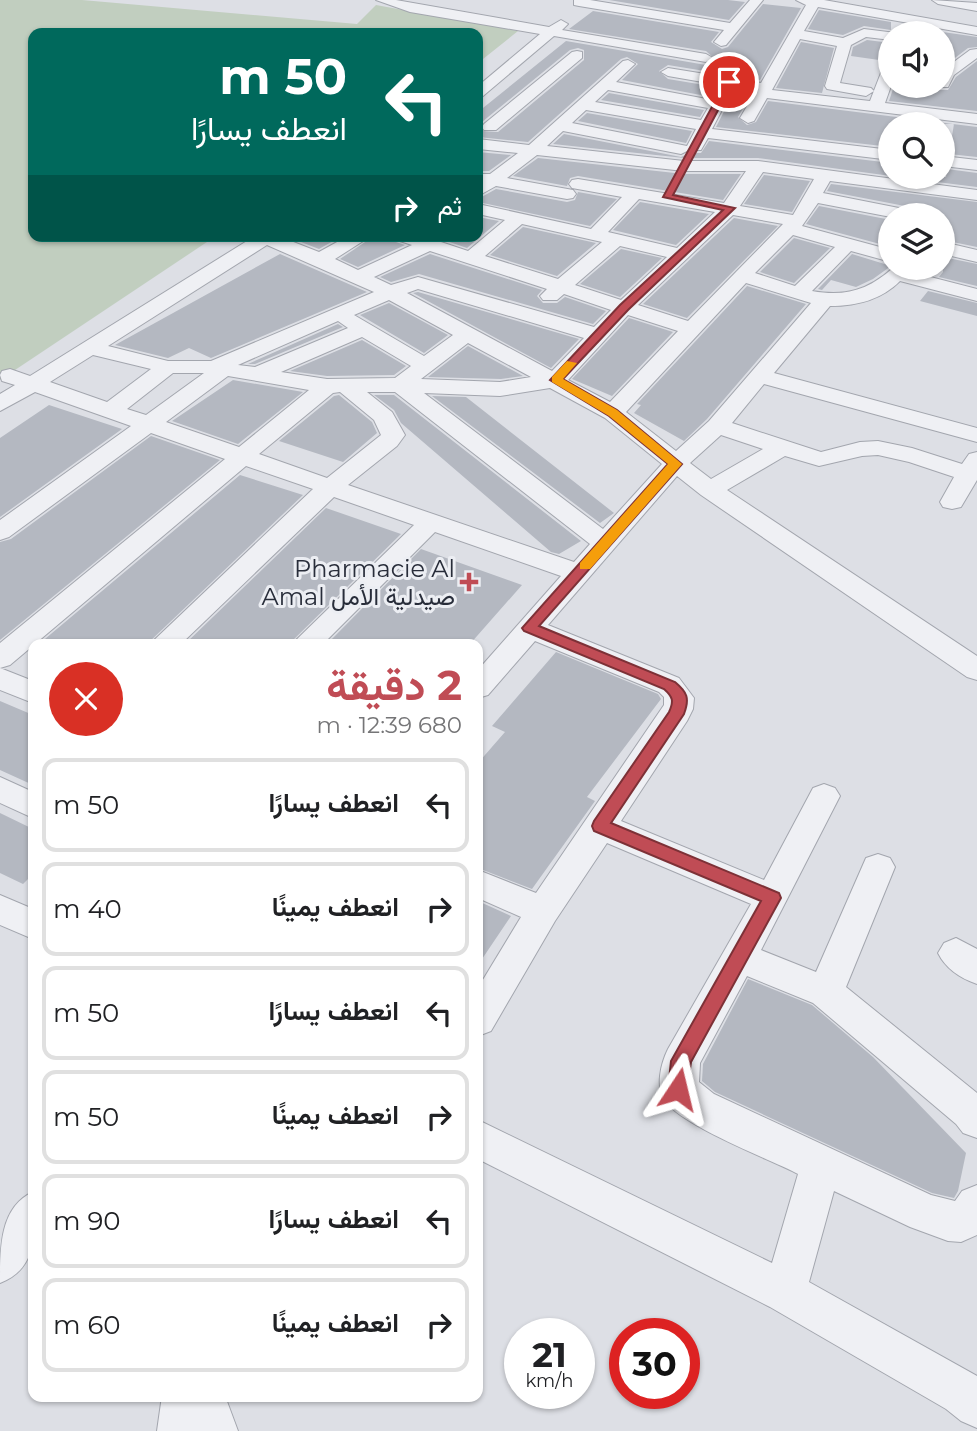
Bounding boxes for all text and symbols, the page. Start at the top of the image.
map controls [878,21,955,280]
button: sound [878,21,955,98]
text: 50 m [219,47,347,106]
pin [699,52,759,112]
icon: left [371,56,462,147]
icon: arrive [710,63,748,101]
text: انعطف يسارًا [191,109,347,148]
button: search [878,112,955,189]
icon: right [386,189,424,227]
text: ثم [438,190,462,222]
button: layers [878,203,955,280]
place label: Pharmacie Al Amal صيدلية الأمل [261,554,455,611]
marker: Pharmacie Al Amal صيدلية الأمل [461,574,477,590]
text: 2 دقيقة [326,659,462,711]
button: close [49,662,123,736]
text: 680 m · 12:39 [317,711,462,739]
icon: left [420,786,458,824]
text: انعطف يسارًا [269,787,399,819]
text: 50 m [53,789,119,821]
icon: right [420,890,458,928]
text: انعطف يمينًا [272,891,399,923]
text: 40 m [53,893,122,925]
icon: left [420,994,458,1032]
text: انعطف يسارًا [269,995,399,1027]
text: 50 m [53,997,119,1029]
position arrow [641,1052,715,1126]
icon: right [420,1098,458,1136]
text: انعطف يمينًا [272,1099,399,1131]
text: 50 m [53,1101,119,1133]
icon: left [420,1202,458,1240]
text: انعطف يسارًا [269,1203,399,1235]
text: 90 m [53,1205,120,1237]
icon: right [420,1306,458,1344]
text: انعطف يمينًا [272,1307,399,1339]
text: 60 m [53,1309,120,1341]
speed limit sign: 30 [609,1318,700,1409]
text: 21 [532,1333,567,1376]
text: km/h [525,1370,574,1392]

